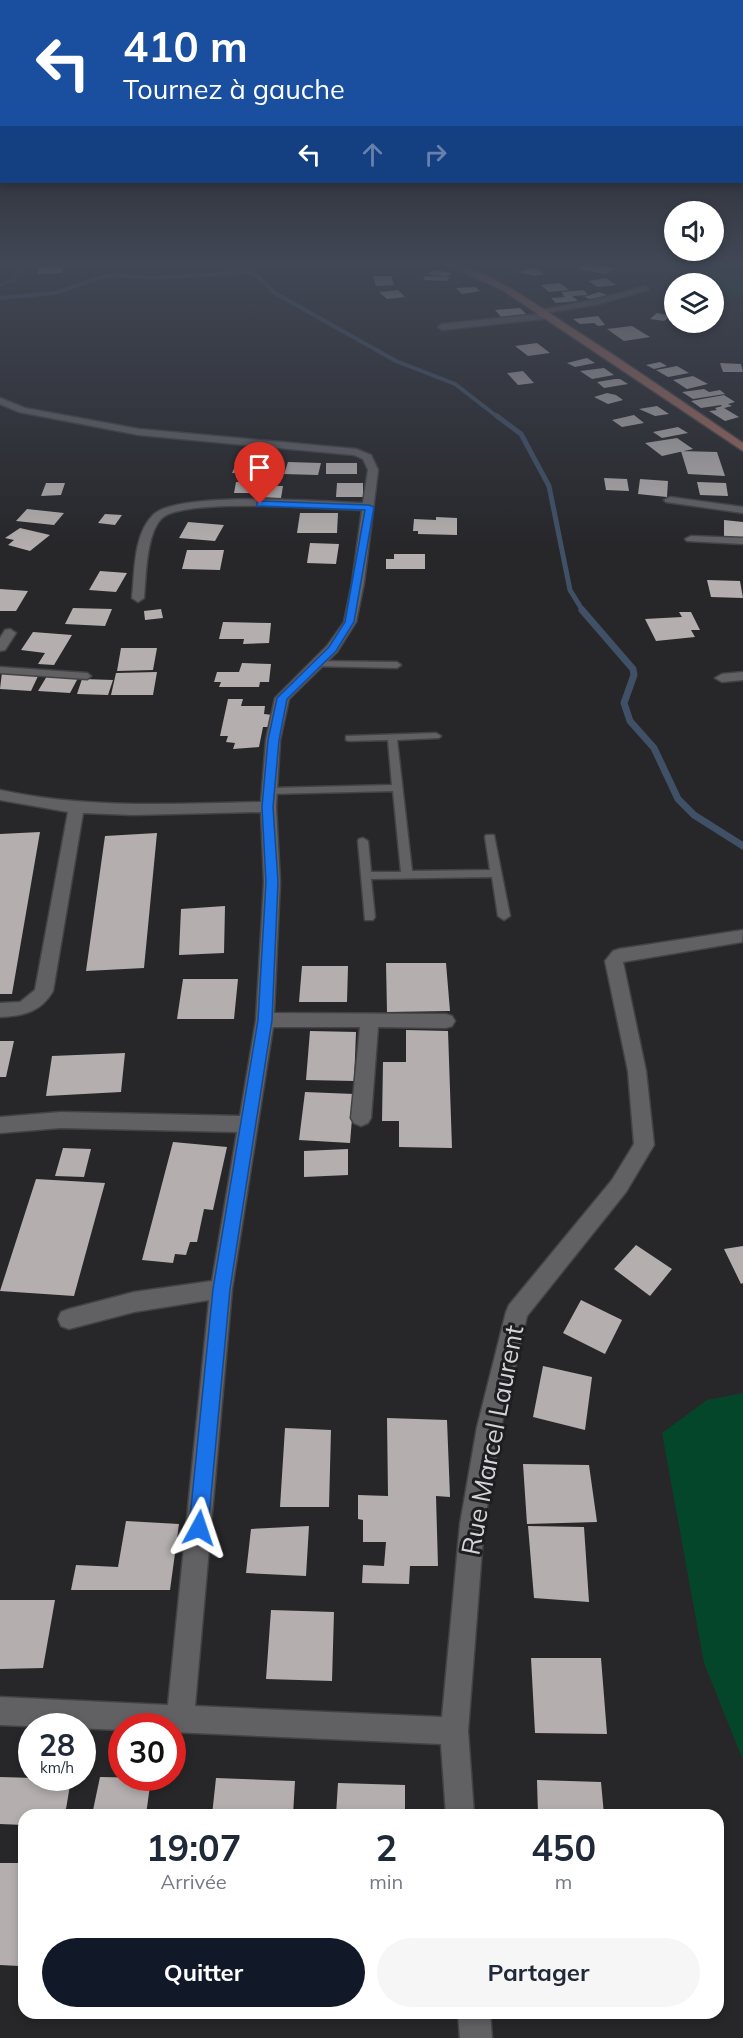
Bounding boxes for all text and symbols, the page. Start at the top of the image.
text: 410 m [123,20,248,73]
icon: left [24,24,102,102]
text: Tournez à gauche [123,72,345,106]
icon: left [293,138,326,171]
icon: ahead [356,138,389,171]
icon: right [419,138,452,171]
map controls [664,201,724,333]
button: sound [664,201,724,261]
button: layers [664,273,724,333]
pin [234,442,285,504]
icon: arrive [243,451,276,484]
street label: Rue Marcel Laurent [454,1322,530,1558]
position arrow [167,1496,231,1560]
speed limit sign: 30 [108,1713,186,1791]
text: 28 [39,1726,75,1764]
text: km/h [40,1758,74,1777]
text: 19:07 [146,1825,241,1870]
text: 2 [375,1825,397,1870]
text: 450 [531,1825,596,1870]
text: Arrivée [161,1869,227,1894]
text: min [369,1869,403,1894]
text: m [555,1869,572,1894]
button: Quitter [42,1938,365,2007]
button: Partager [377,1938,700,2007]

